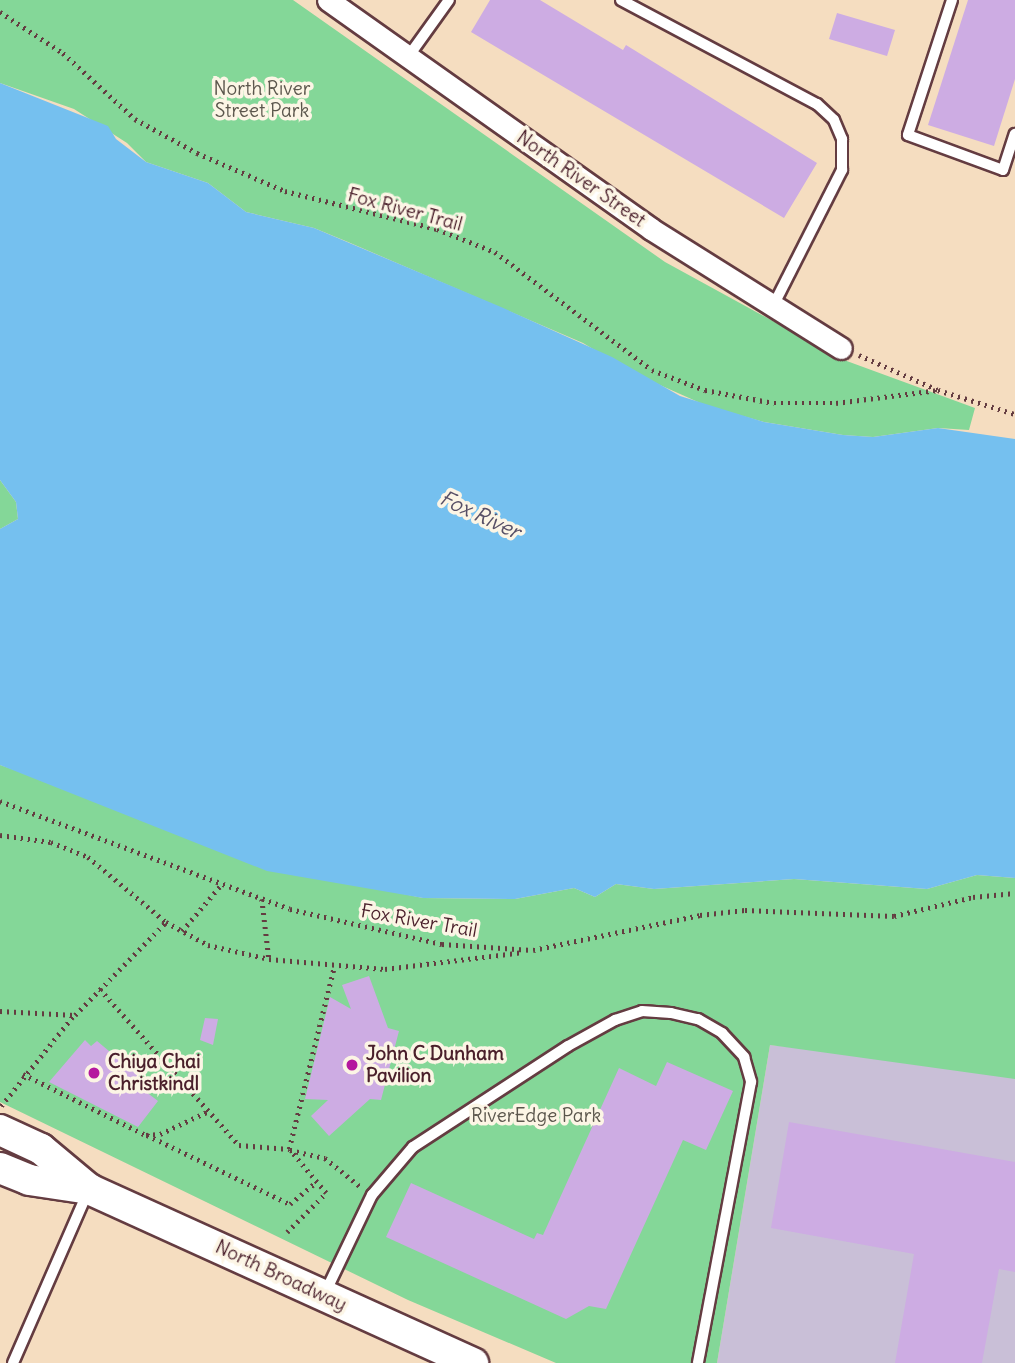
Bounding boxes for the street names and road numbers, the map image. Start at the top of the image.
street label: North River Street [512,126,650,232]
street label: Fox River Trail [345,184,465,236]
street label: Fox River Trail [359,900,479,942]
street label: North Broadway [212,1236,350,1316]

